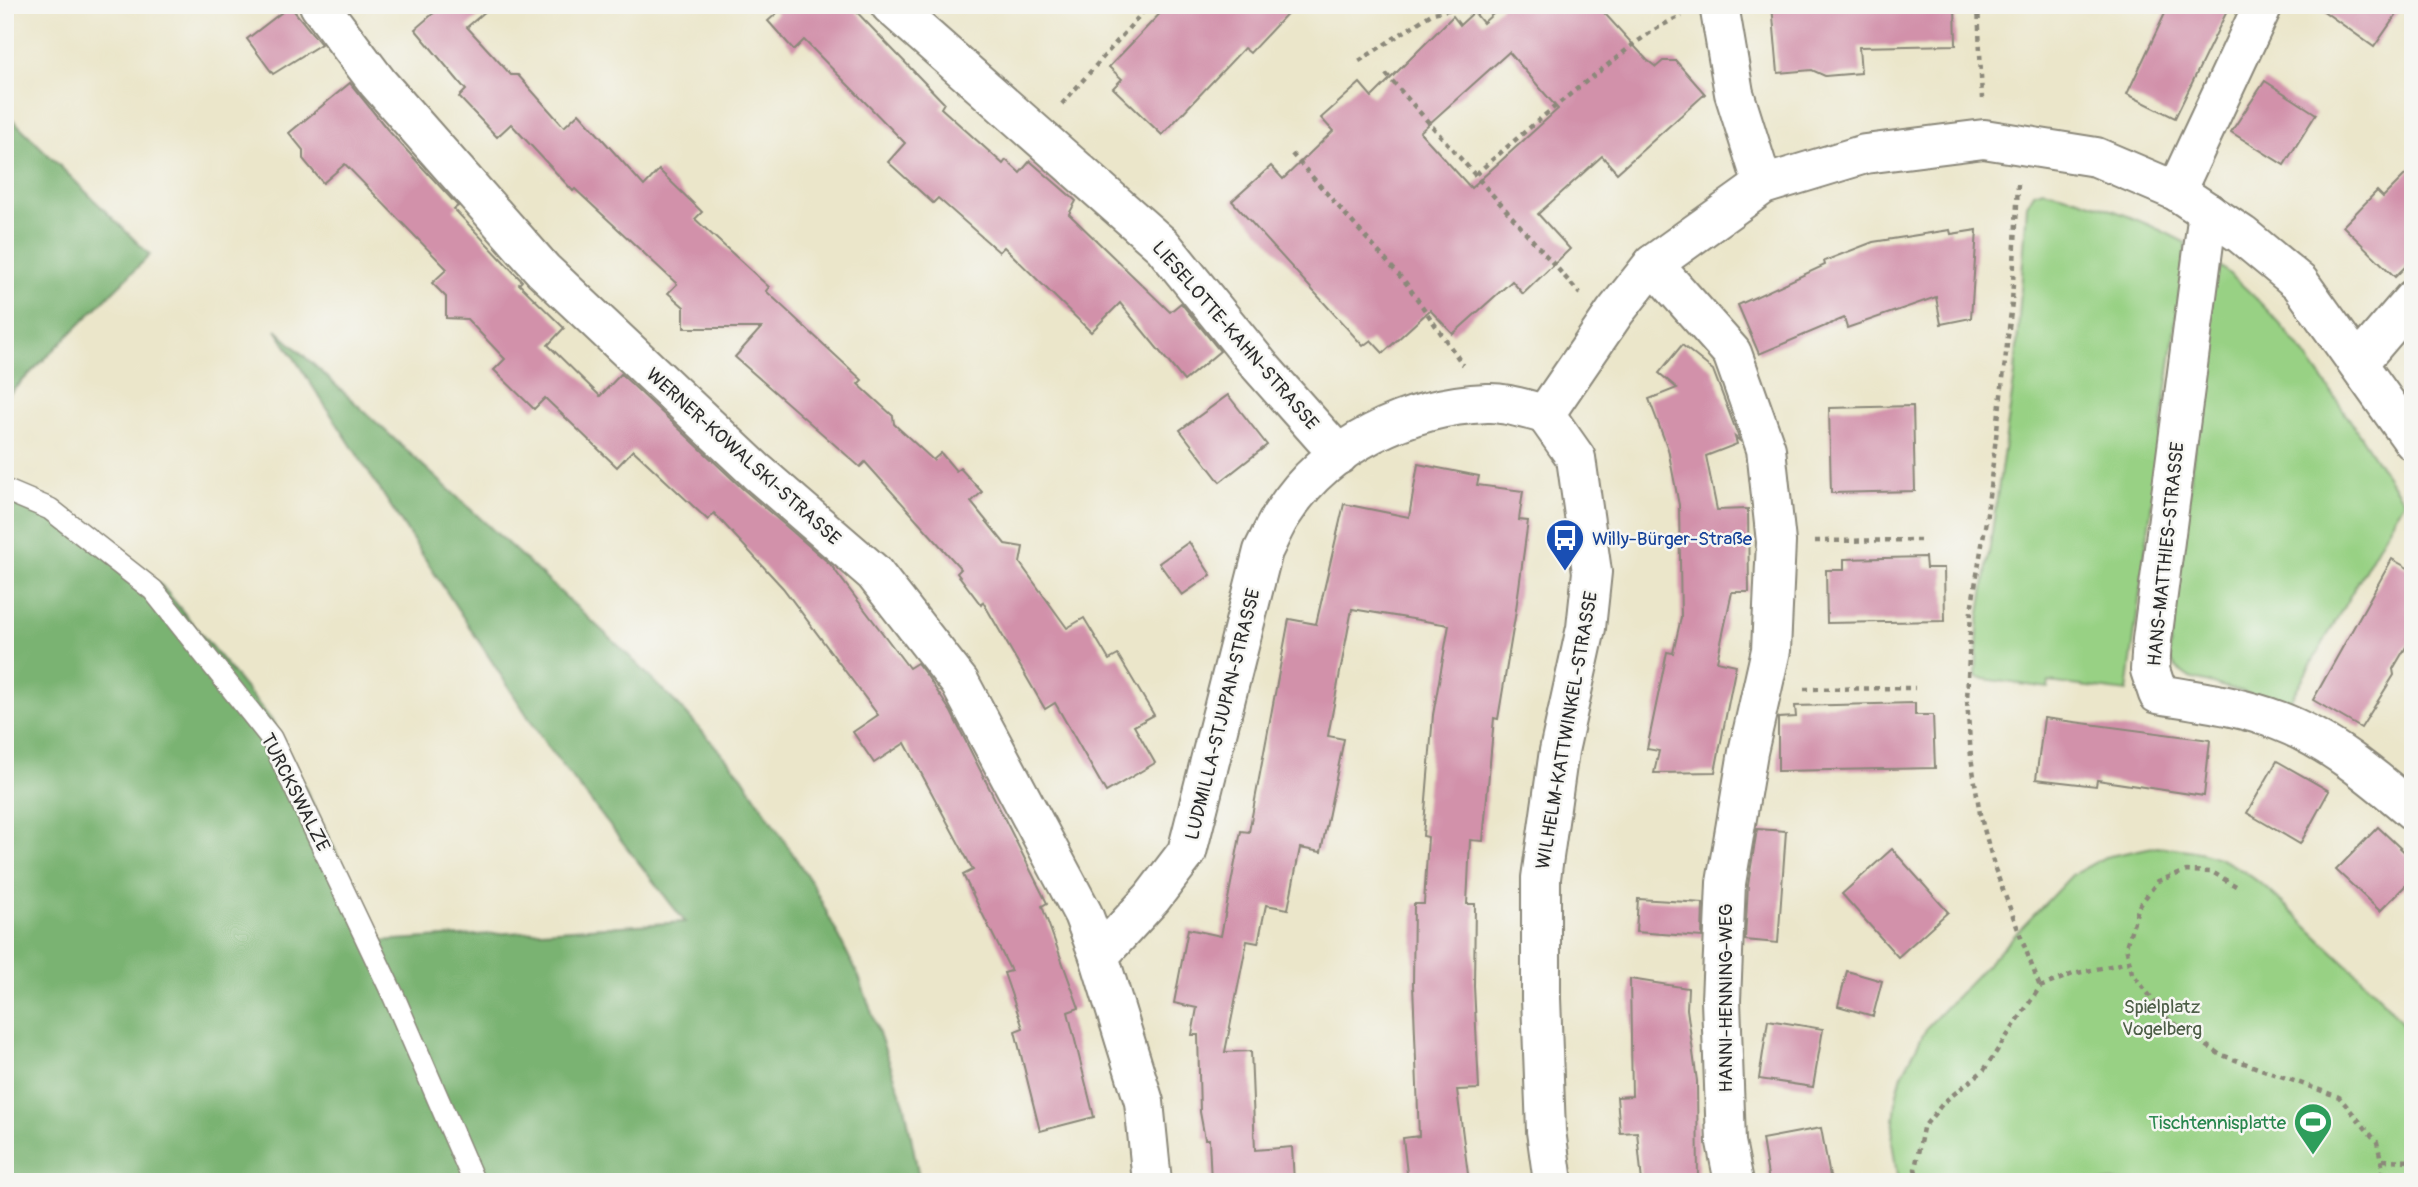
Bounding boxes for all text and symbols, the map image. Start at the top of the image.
street label: LIESELOTTE-KAHN-STRASSE [1147,236,1324,435]
street label: WERNER-KOWALSKI-STRASSE [641,363,846,551]
street label: HANS-MATTHIES-STRASSE [2142,441,2190,667]
bus stop icon: Willy-Bürger-Straße [1544,517,1586,572]
place label: Willy-Bürger-Straße [1592,527,1753,551]
street label: LUDMILLA-STJUPAN-STRASSE [1180,586,1266,842]
street label: WILHELM-KATTWINKEL-STRASSE [1531,589,1603,871]
street label: TURCKSWALZE [255,729,335,856]
street label: HANNI-HENNING-WEG [1714,903,1738,1093]
park label: Spielplatz Vogelberg [2122,995,2202,1041]
sports icon: Tischtennisplatte [2292,1101,2334,1156]
place label: Tischtennisplatte [2149,1111,2287,1135]

